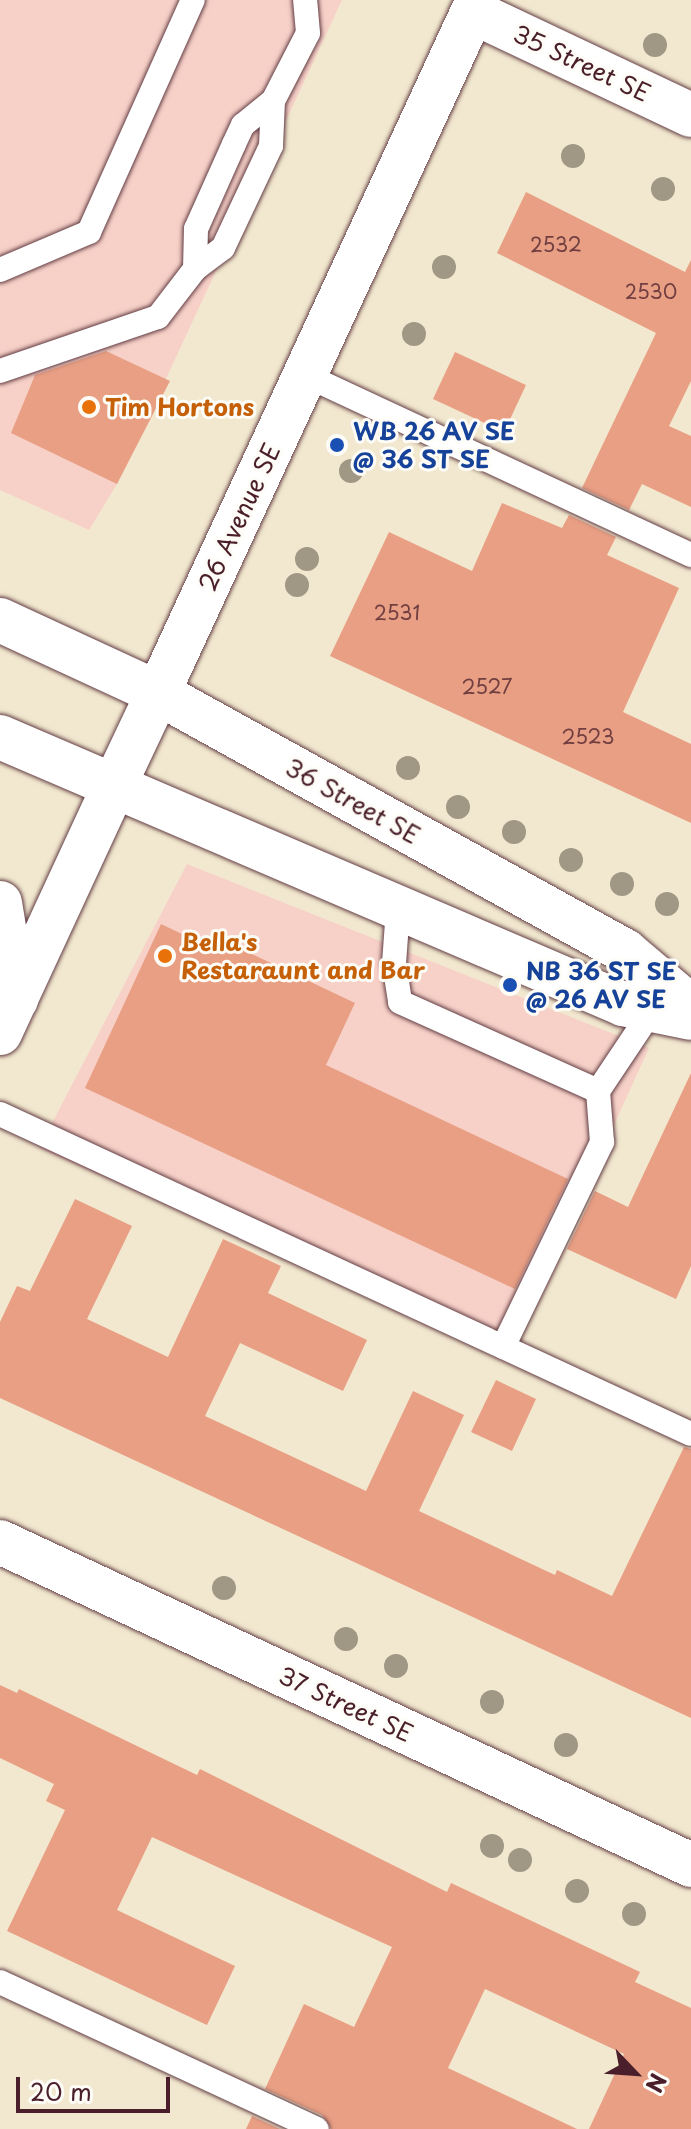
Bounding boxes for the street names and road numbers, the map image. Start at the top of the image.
street label: 35 Street SE [509,19,655,107]
street label: 26 Avenue SE [192,438,286,596]
street label: 36 Street SE [280,752,426,850]
street label: 37 Street SE [274,1660,418,1748]

